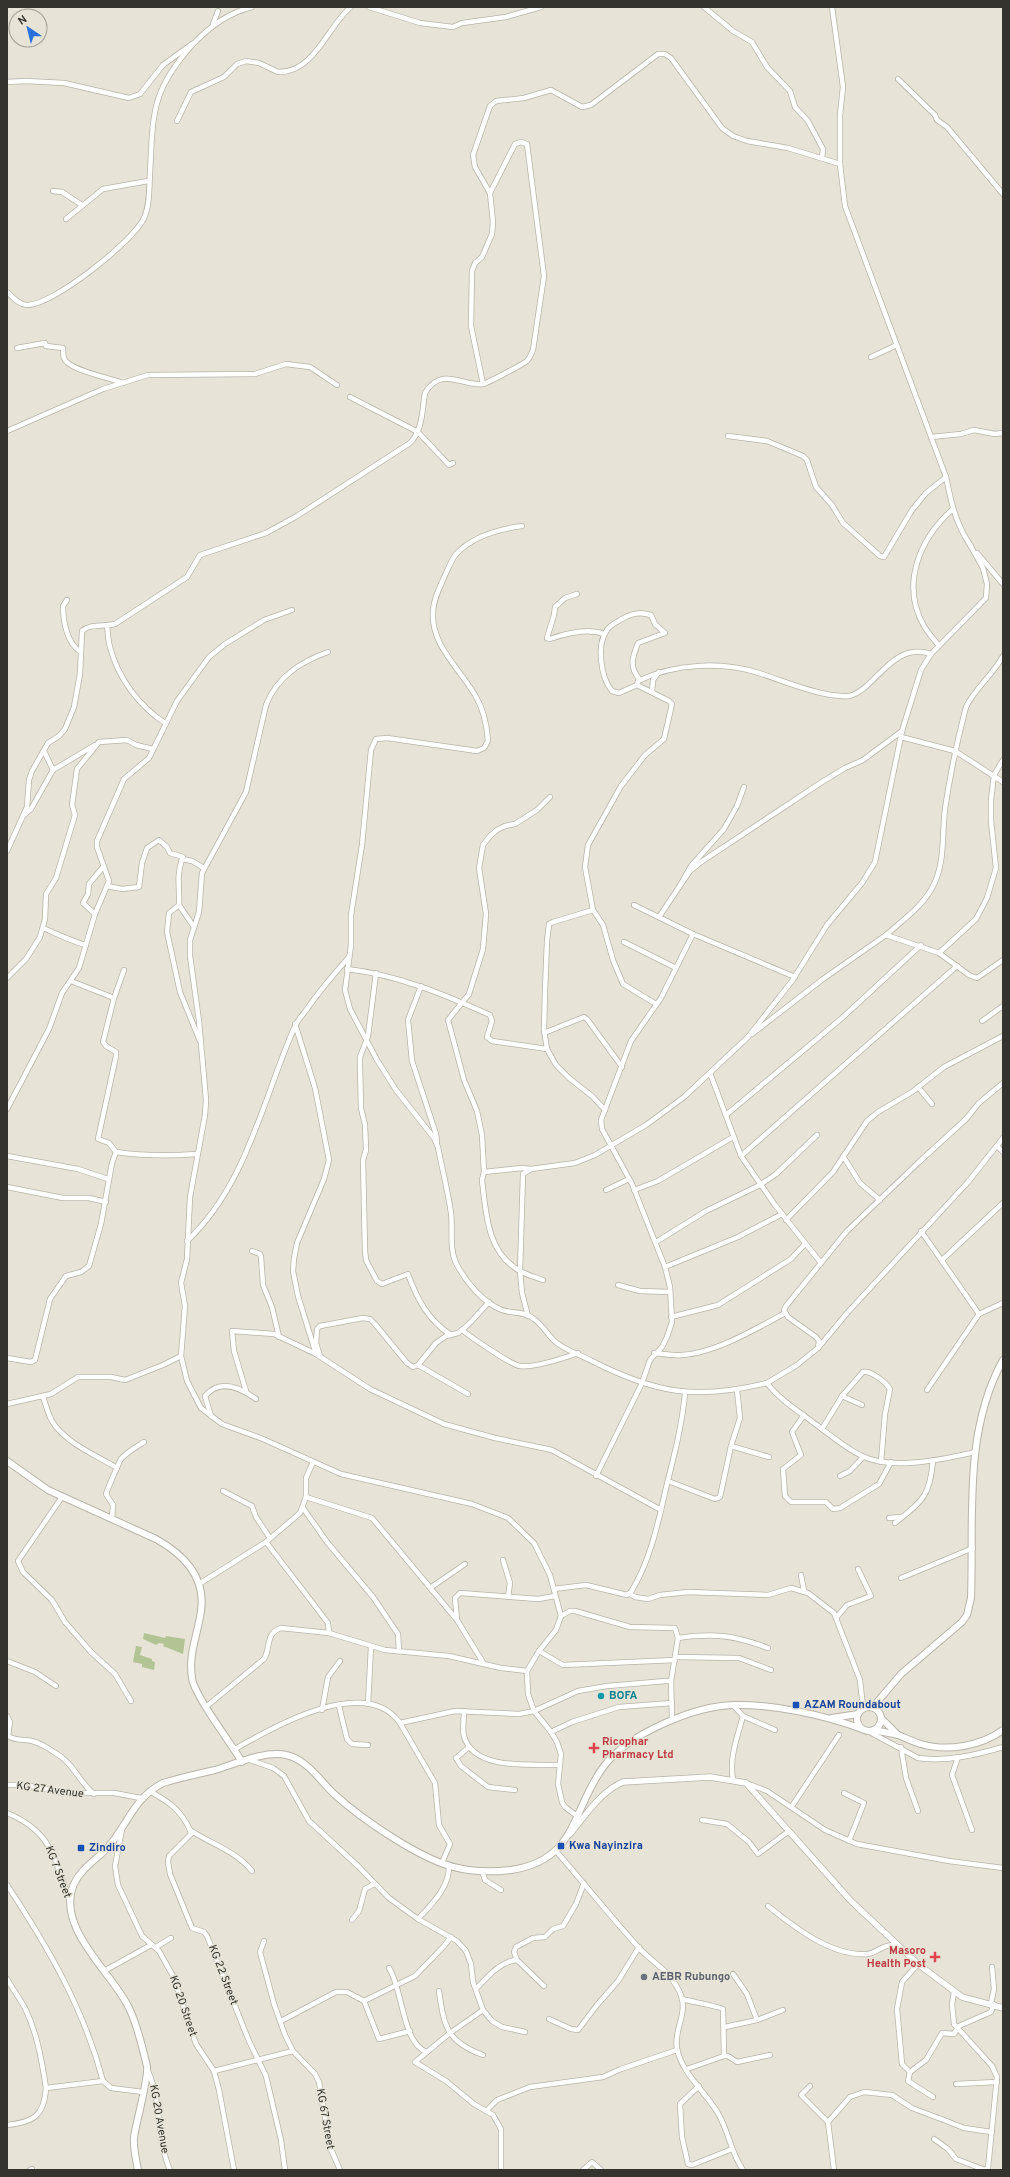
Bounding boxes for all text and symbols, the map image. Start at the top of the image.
north arrow [8,8,48,48]
text: N [16,13,30,29]
place label: BOFA [609,1689,637,1703]
marker: BOFA [596,1691,606,1701]
place label: AZAM Roundabout [804,1698,901,1712]
marker: AZAM Roundabout [791,1700,801,1710]
place label: Ricophar Pharmacy Ltd [602,1735,674,1762]
marker: Ricophar Pharmacy Ltd [589,1743,599,1753]
street label: KG 27 Avenue [15,1779,85,1801]
place label: Kwa Nayinzira [569,1839,643,1853]
place label: Zindiro [89,1841,126,1855]
marker: Kwa Nayinzira [556,1841,566,1851]
marker: Zindiro [76,1843,86,1853]
street label: KG 7 Street [42,1844,74,1900]
street label: KG 22 Street [205,1943,241,2007]
place label: Masoro Health Post [867,1944,926,1971]
marker: Masoro Health Post [929,1951,941,1963]
place label: AEBR Rubungo [652,1970,730,1984]
marker: AEBR Rubungo [639,1972,649,1982]
street label: KG 20 Street [166,1974,200,2038]
street label: KG 20 Avenue [146,2083,172,2155]
street label: KG 67 Street [313,2088,337,2150]

